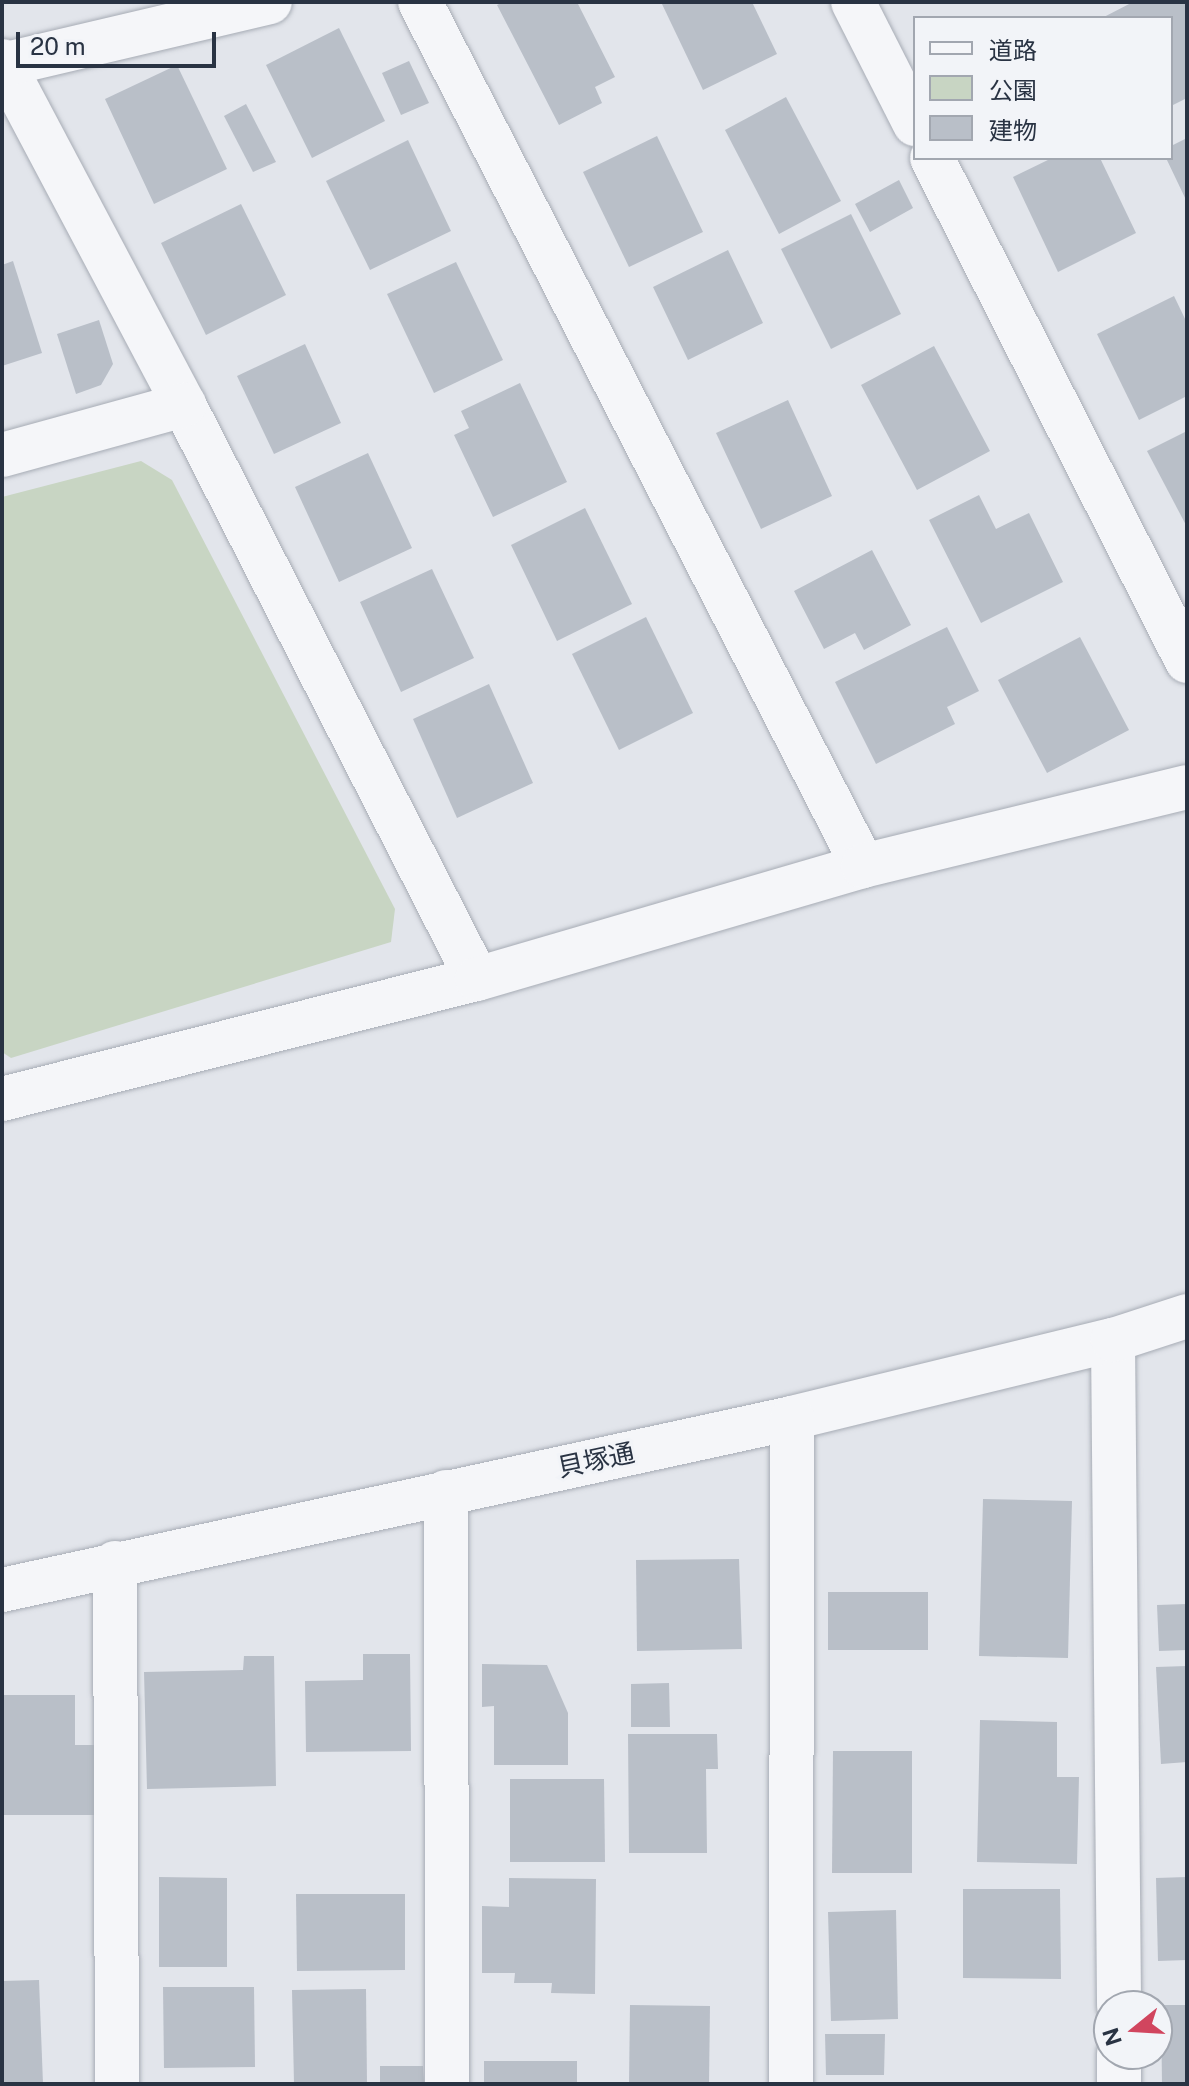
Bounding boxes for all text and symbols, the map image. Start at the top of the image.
scale bar [20,16,220,66]
legend [913,16,1173,160]
text: 20 m [30,32,86,60]
text: 道路 [989,36,1037,64]
text: 公園 [989,76,1037,104]
text: 建物 [989,116,1037,144]
street label: 貝塚通 [555,1437,637,1483]
north arrow [1093,1990,1173,2070]
text: N [1097,2025,1127,2049]

